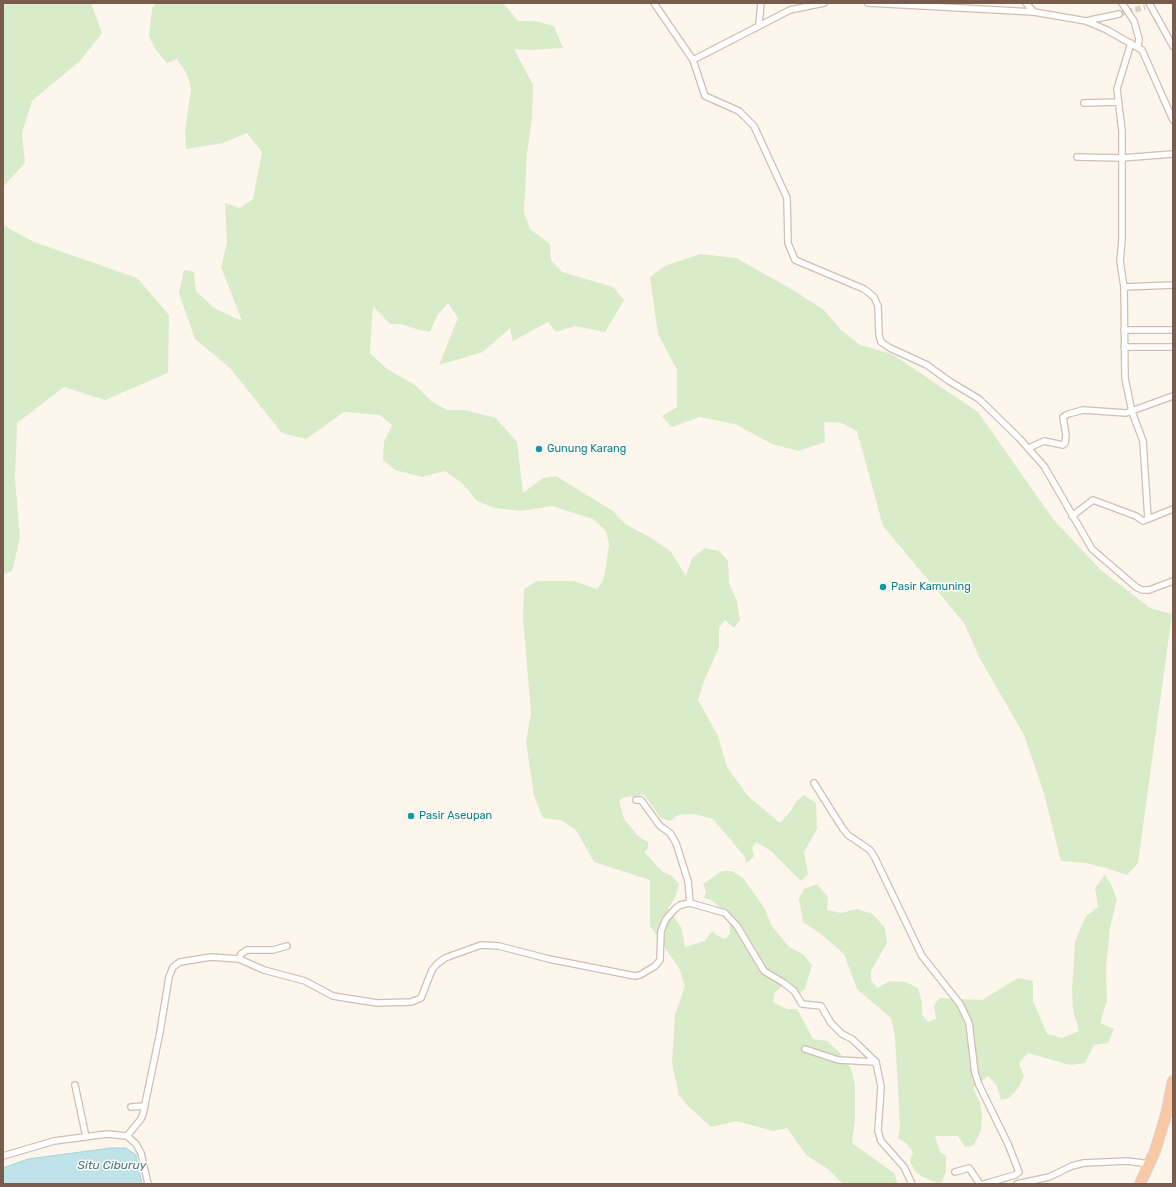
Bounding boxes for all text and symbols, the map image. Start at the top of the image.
place label: Gunung Karang [547,442,626,456]
marker: Gunung Karang [534,444,544,454]
place label: Pasir Kamuning [891,580,971,594]
marker: Pasir Kamuning [878,582,888,592]
place label: Pasir Aseupan [419,809,492,823]
marker: Pasir Aseupan [406,811,416,821]
water label: Situ Ciburuy [78,1159,146,1173]

